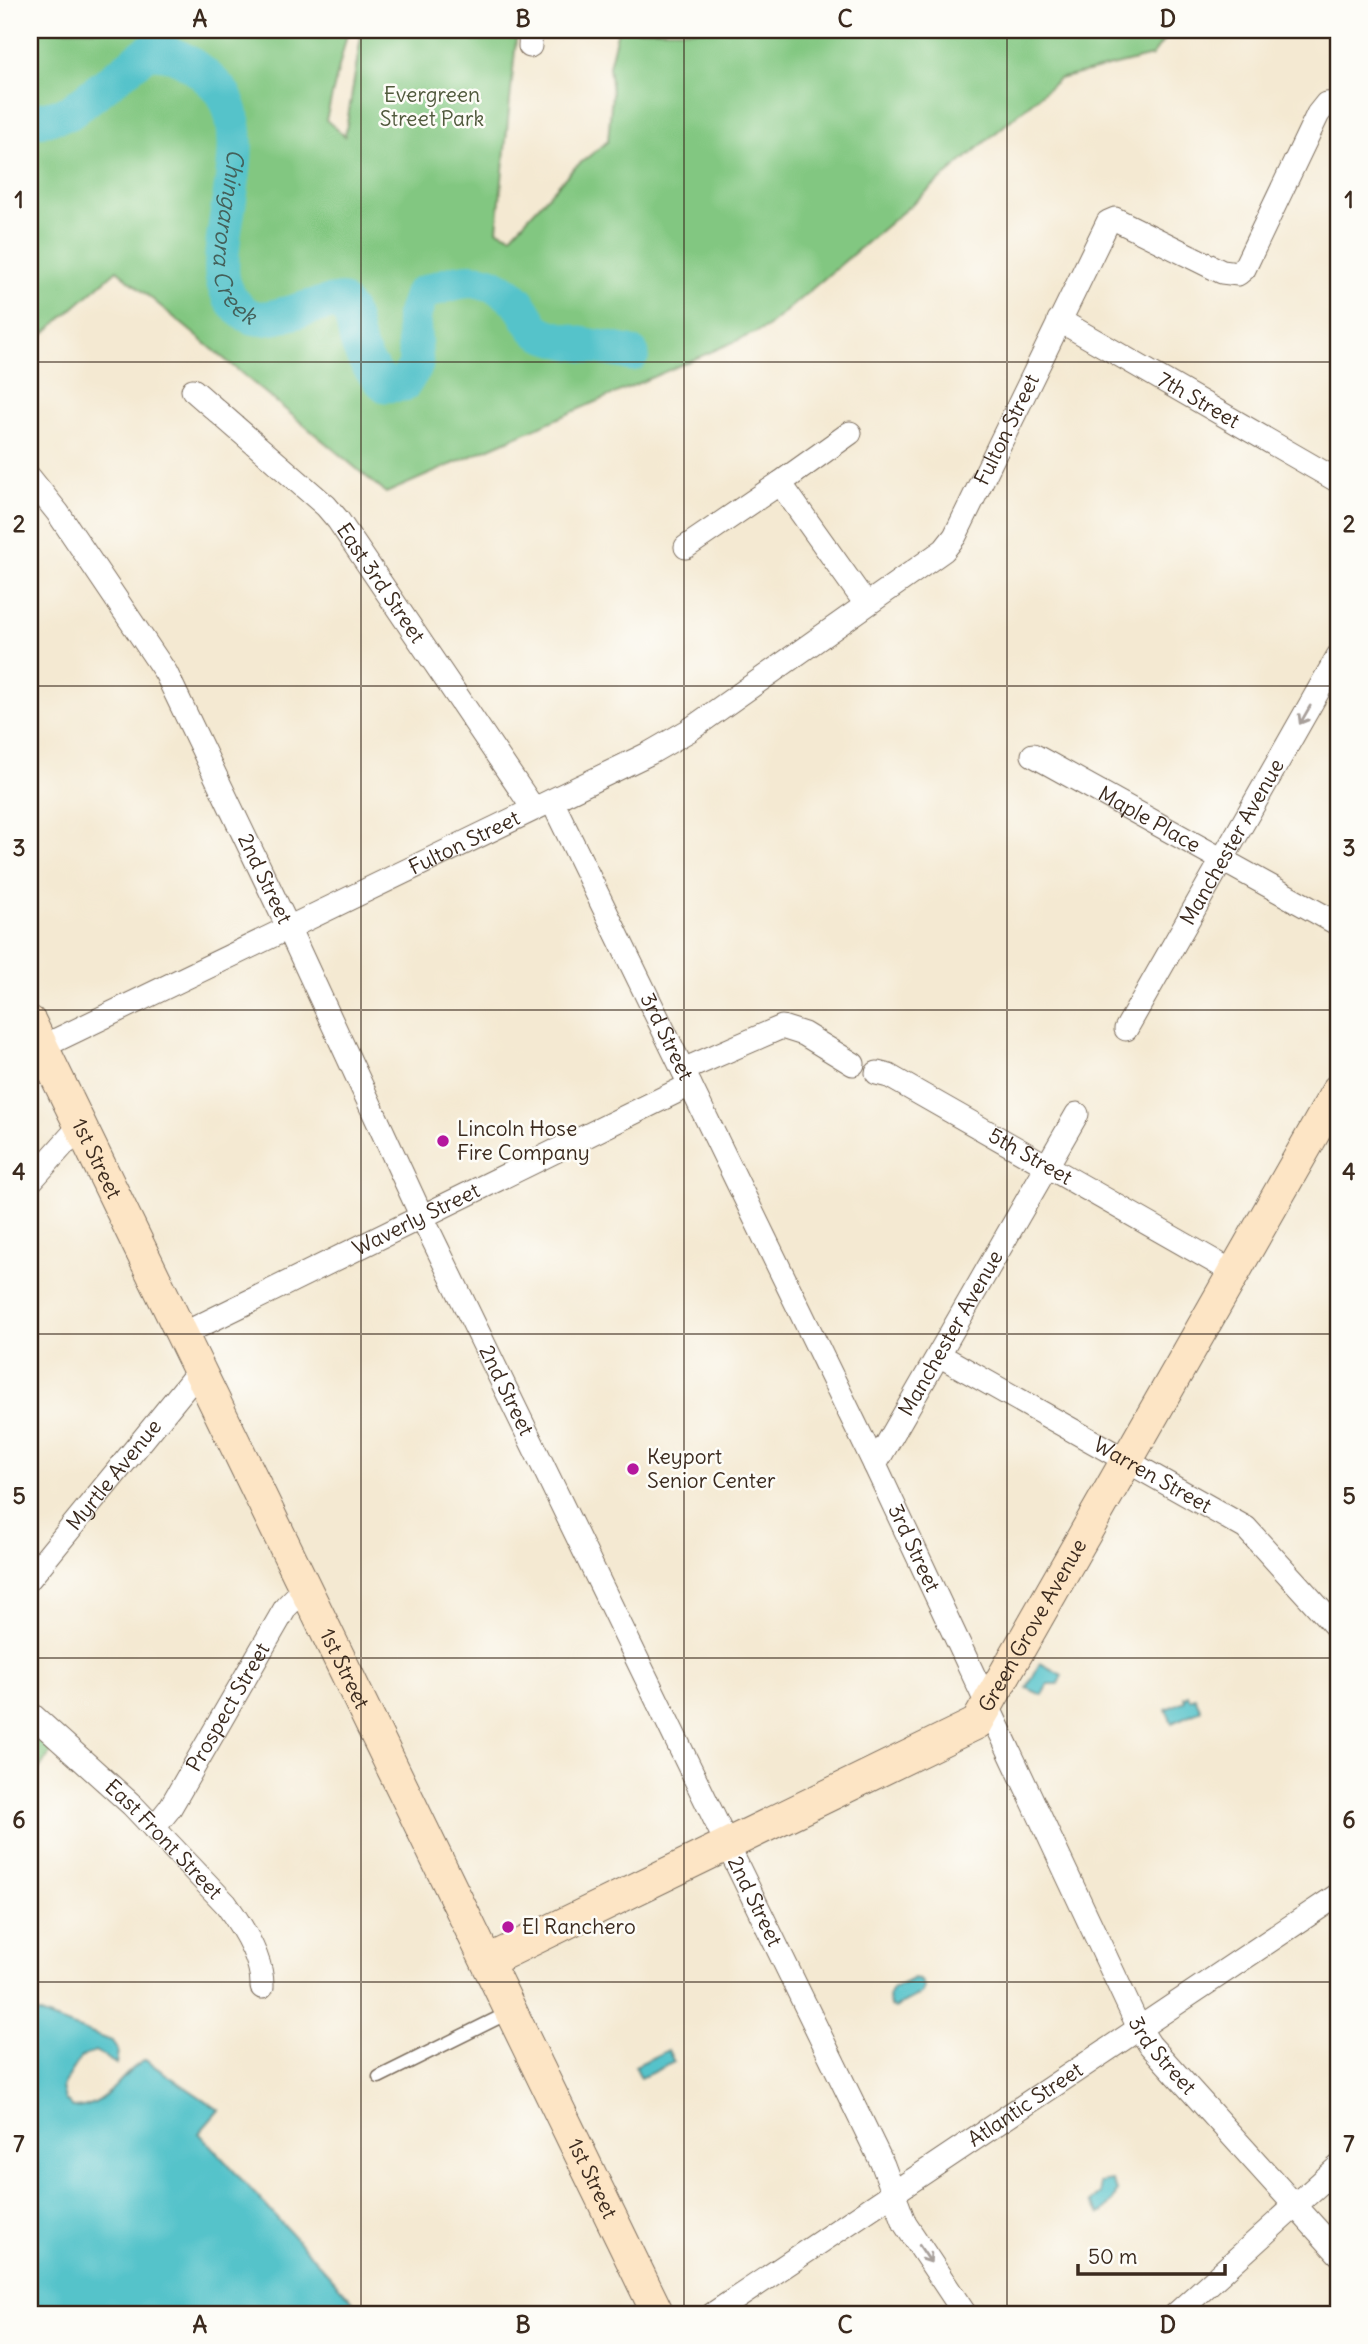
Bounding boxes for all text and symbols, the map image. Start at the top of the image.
text: A [193,4,208,33]
text: B [515,4,531,33]
text: C [837,4,853,33]
text: D [1160,4,1176,33]
park label: Evergreen Street Park [380,81,484,132]
water label: Chingarora Creek [207,148,262,331]
text: 1 [14,185,24,214]
text: 1 [1344,185,1354,214]
street label: 7th Street [1153,366,1245,434]
street label: Fulton Street [968,369,1045,489]
text: 2 [13,509,26,538]
text: 2 [1343,509,1356,538]
street label: East 3rd Street [331,517,431,648]
one-way arrow [1297,705,1311,725]
street label: Manchester Avenue [1174,754,1290,930]
street label: Maple Place [1094,780,1205,858]
street label: Fulton Street [404,804,524,881]
street label: 2nd Street [232,829,298,928]
text: 3 [12,833,26,862]
text: 3 [1342,833,1356,862]
street label: 3rd Street [634,988,700,1084]
street label: 1st Street [66,1114,128,1203]
place label: Lincoln Hose Fire Company [457,1115,590,1166]
street label: 5th Street [984,1121,1077,1191]
marker: Lincoln Hose Fire Company [435,1133,451,1149]
text: 4 [12,1157,26,1186]
text: 4 [1342,1157,1356,1186]
street label: Waverly Street [348,1176,484,1262]
street label: Manchester Avenue [892,1245,1009,1421]
street label: 2nd Street [473,1341,540,1440]
street label: Myrtle Avenue [60,1413,167,1536]
street label: Warren Street [1089,1431,1217,1519]
place label: Keyport Senior Center [647,1443,776,1494]
marker: Keyport Senior Center [625,1461,641,1477]
text: 5 [12,1481,26,1510]
text: 5 [1342,1481,1356,1510]
street label: 3rd Street [882,1500,946,1596]
street label: Green Grove Avenue [972,1534,1092,1717]
street label: 1st Street [314,1624,376,1713]
street label: Prospect Street [180,1638,276,1776]
street label: East Front Street [100,1773,228,1905]
text: 6 [12,1805,26,1834]
text: 6 [1342,1805,1356,1834]
street label: 2nd Street [722,1851,789,1951]
place label: El Ranchero [522,1913,636,1940]
marker: El Ranchero [500,1919,516,1935]
street label: 3rd Street [1123,2012,1202,2100]
street label: Atlantic Street [962,2056,1088,2152]
text: 7 [13,2129,25,2158]
text: 7 [1343,2129,1355,2158]
street label: 1st Street [562,2134,624,2223]
scale bar [1078,2232,1224,2276]
one-way arrow [918,2243,932,2263]
text: 50 m [1088,2243,1137,2270]
text: A [193,2310,208,2339]
text: B [515,2310,531,2339]
text: C [837,2310,853,2339]
text: D [1160,2310,1176,2339]

